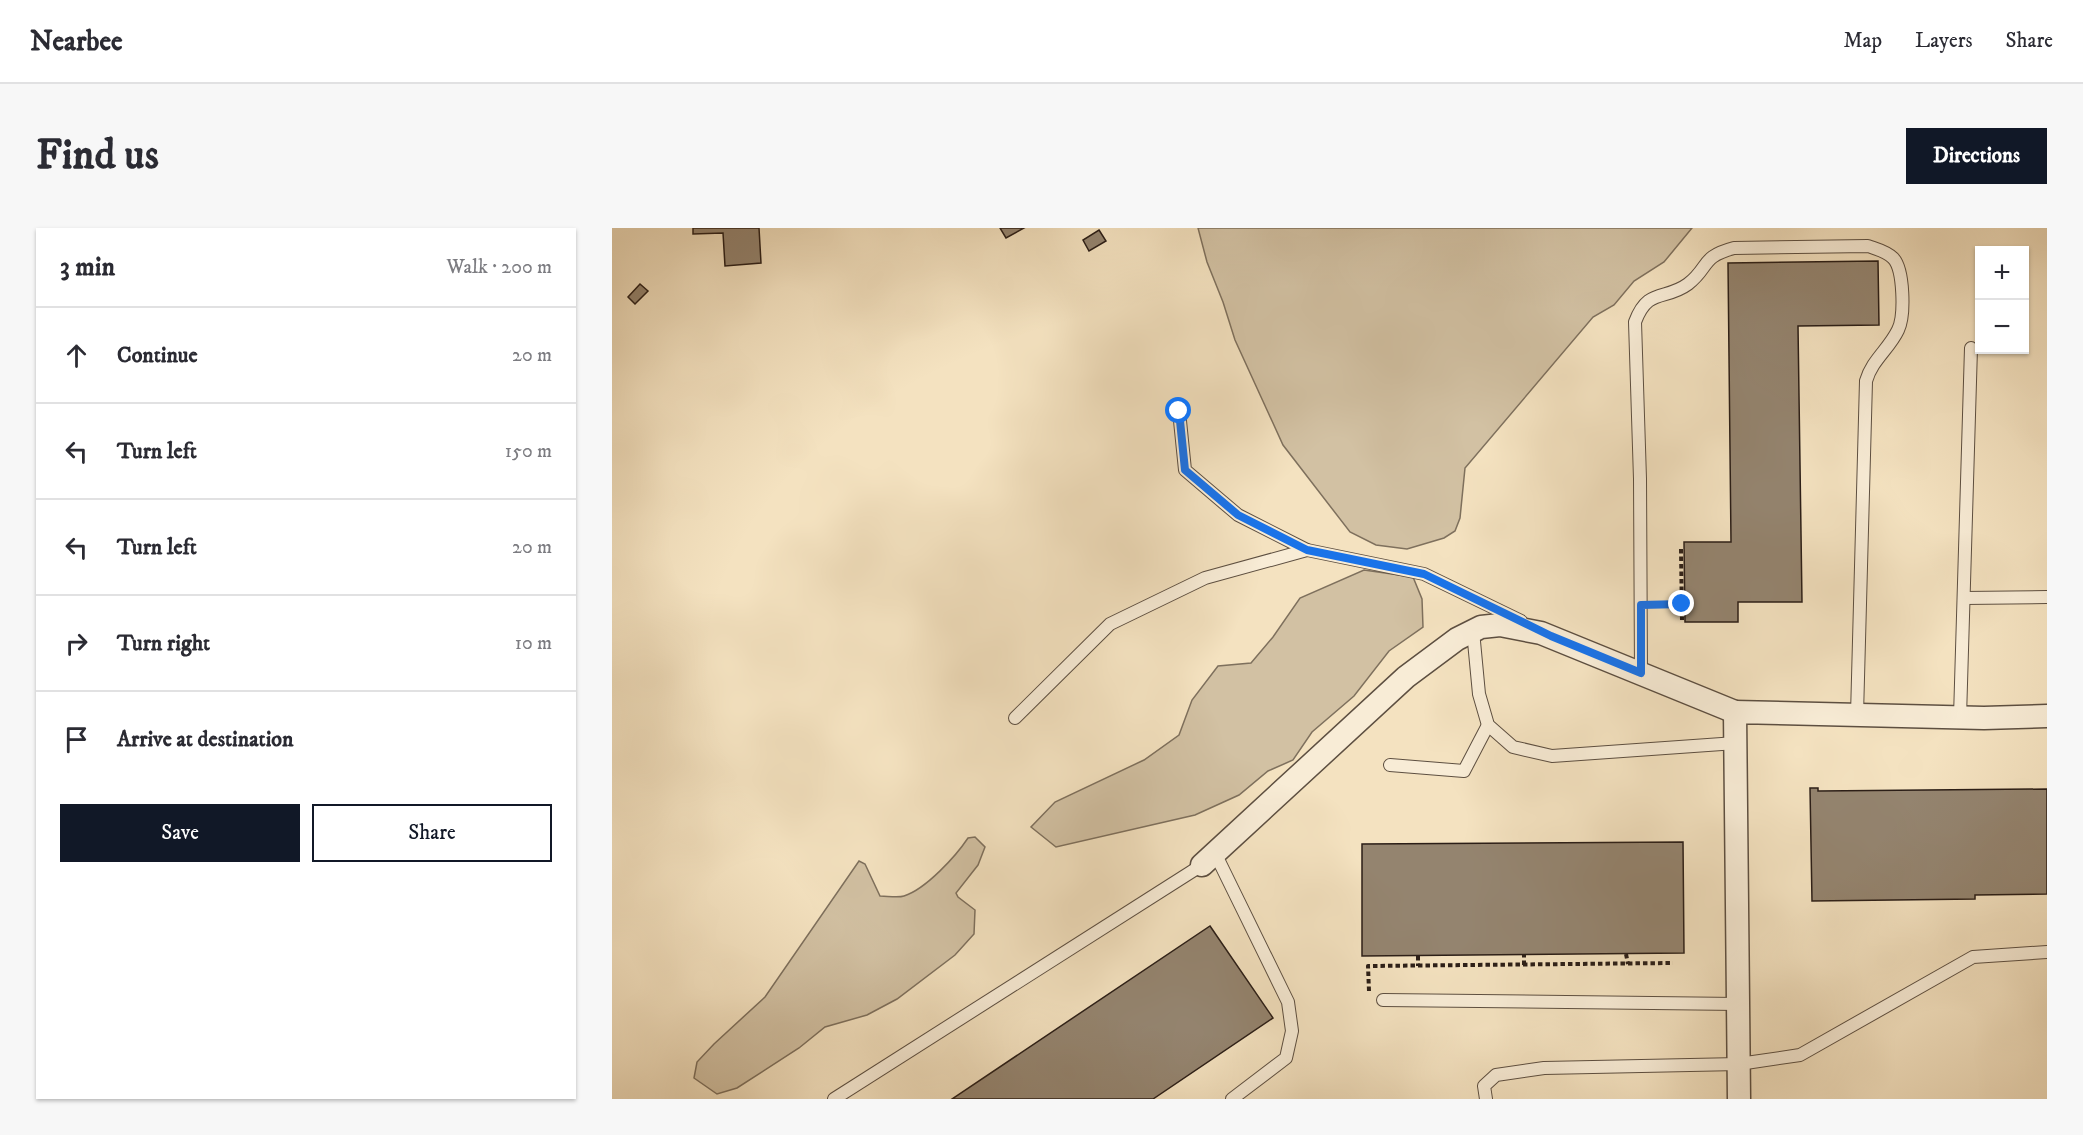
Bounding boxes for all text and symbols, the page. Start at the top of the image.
text: Nearbee [30,24,123,59]
text: Map [1843,28,1882,54]
text: Layers [1915,28,1973,54]
text: Share [2006,28,2053,54]
button: Directions [1906,128,2047,184]
text: Find us [36,130,159,182]
map controls [1975,246,2029,354]
button: + [1975,246,2029,300]
text: 3 min [60,251,115,284]
text: Walk · 200 m [446,255,552,280]
button: − [1975,300,2029,354]
icon: ahead [60,339,93,372]
text: Continue [117,342,198,369]
text: 20 m [512,343,552,368]
route start [1165,397,1191,423]
icon: left [60,435,93,468]
text: Turn left [117,438,197,465]
text: 150 m [505,439,552,464]
icon: left [60,531,93,564]
text: Turn left [117,534,197,561]
text: 20 m [512,535,552,560]
route end [1668,590,1694,616]
icon: right [60,627,93,660]
text: Turn right [117,630,210,657]
text: 10 m [515,631,552,656]
icon: arrive [60,723,93,756]
text: Arrive at destination [117,726,294,753]
button: Save [60,804,300,862]
button: Share [312,804,552,862]

